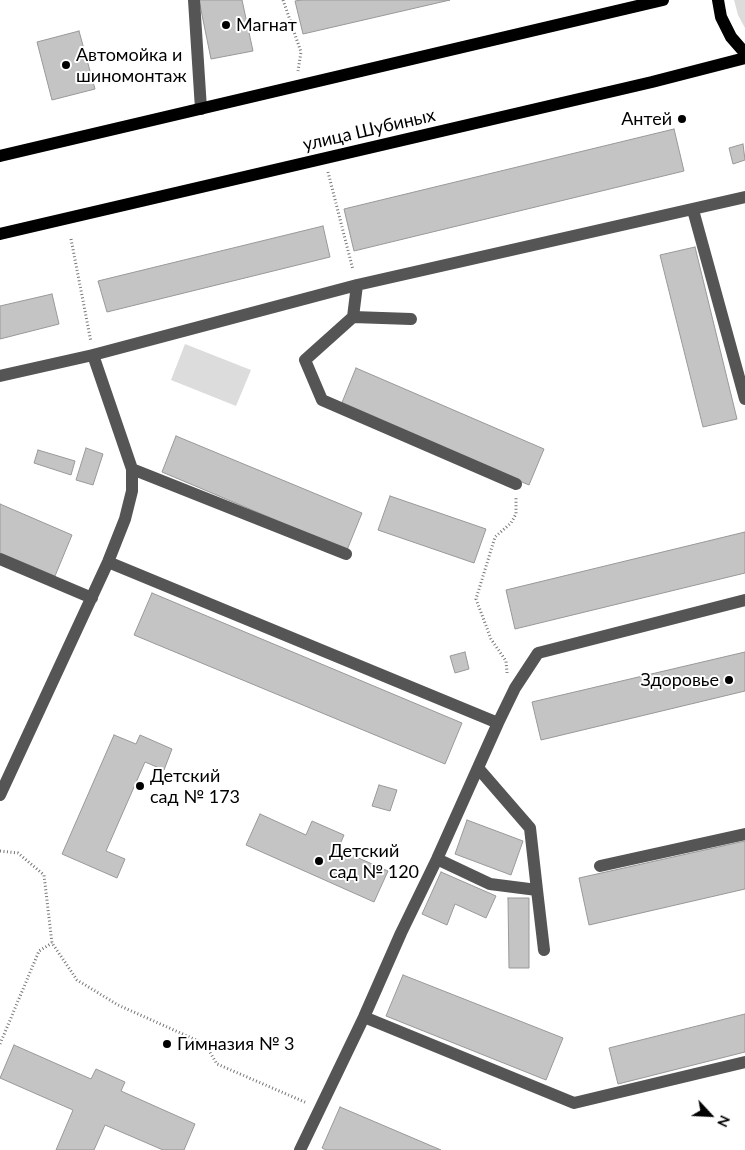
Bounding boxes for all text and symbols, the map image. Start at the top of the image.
place label: Магнат [236,14,297,36]
marker: Магнат [220,19,232,31]
place label: Автомойка и шиномонтаж [76,44,187,86]
marker: Автомойка и шиномонтаж [60,59,72,71]
street label: улица Шубиных [301,104,437,156]
place label: Антей [621,108,672,130]
marker: Антей [676,113,688,125]
place label: Здоровье [641,669,719,691]
marker: Здоровье [723,674,735,686]
place label: Детский сад № 173 [150,765,240,808]
marker: Детский сад № 173 [134,780,146,792]
place label: Детский сад № 120 [329,840,419,882]
marker: Детский сад № 120 [313,855,325,867]
place label: Гимназия № 3 [177,1033,295,1055]
marker: Гимназия № 3 [161,1038,173,1050]
north arrow [685,1090,735,1140]
text: N [714,1113,734,1130]

